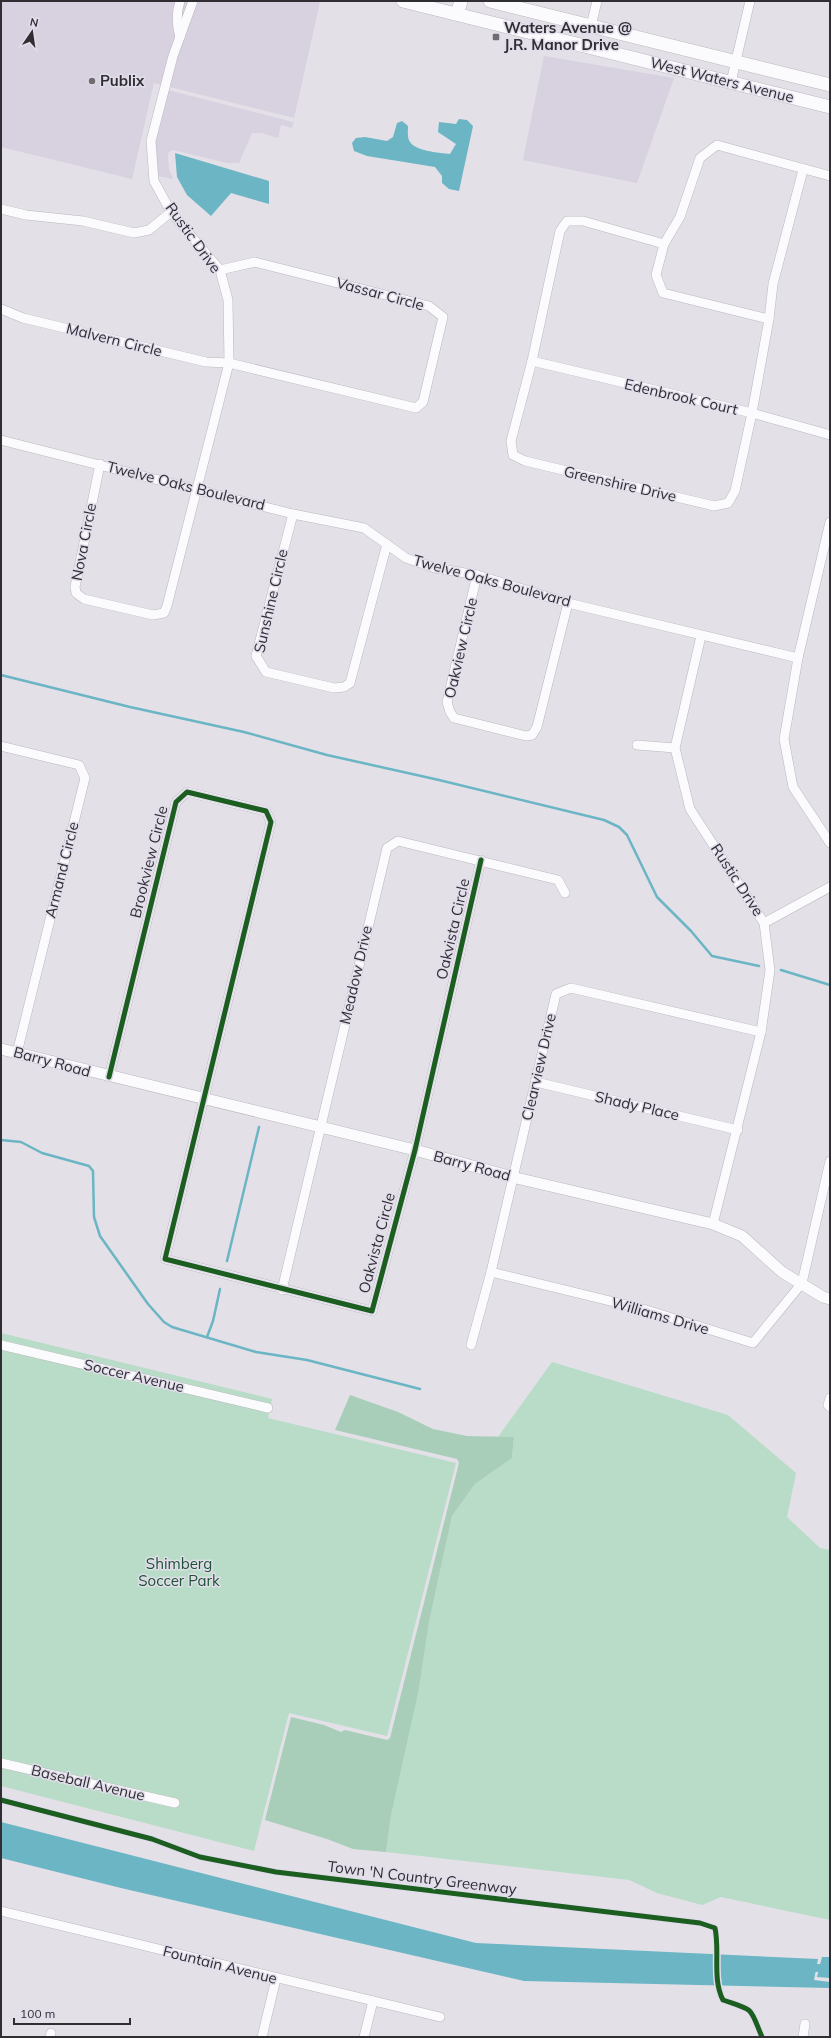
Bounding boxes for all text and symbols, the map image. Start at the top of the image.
north arrow [12,12,52,52]
text: N [29,15,40,30]
place label: Waters Avenue @ J.R. Manor Drive [504,18,632,54]
marker: Waters Avenue @ J.R. Manor Drive [491,32,501,42]
street label: West Waters Avenue [648,52,796,107]
place label: Publix [100,71,145,90]
marker: Publix [87,76,97,86]
street label: Rustic Drive [161,199,225,277]
street label: Vassar Circle [334,273,426,314]
street label: Malvern Circle [64,318,164,361]
street label: Edenbrook Court [623,374,740,419]
street label: Twelve Oaks Boulevard [105,457,267,514]
street label: Greenshire Drive [562,461,678,506]
street label: Nova Circle [67,501,100,582]
street label: Sunshine Circle [249,547,292,655]
street label: Twelve Oaks Boulevard [411,550,573,611]
street label: Oakview Circle [440,596,481,700]
street label: Brookview Circle [125,804,172,920]
street label: Armand Circle [40,820,83,920]
street label: Rustic Drive [707,840,768,920]
street label: Oakvista Circle [432,876,473,981]
street label: Meadow Drive [335,924,376,1026]
street label: Clearview Drive [517,1011,560,1122]
street label: Barry Road [11,1042,93,1081]
street label: Shady Place [593,1087,681,1124]
street label: Barry Road [431,1146,513,1185]
street label: Oakvista Circle [354,1190,399,1295]
street label: Williams Drive [609,1293,711,1339]
street label: Soccer Avenue [82,1355,186,1396]
park label: Shimberg Soccer Park [138,1554,220,1590]
street label: Baseball Avenue [29,1760,147,1805]
street label: Town 'N Country Greenway [326,1856,518,1899]
street label: Fountain Avenue [161,1941,279,1988]
scale bar [14,2000,130,2026]
text: 100 m [20,2006,55,2021]

